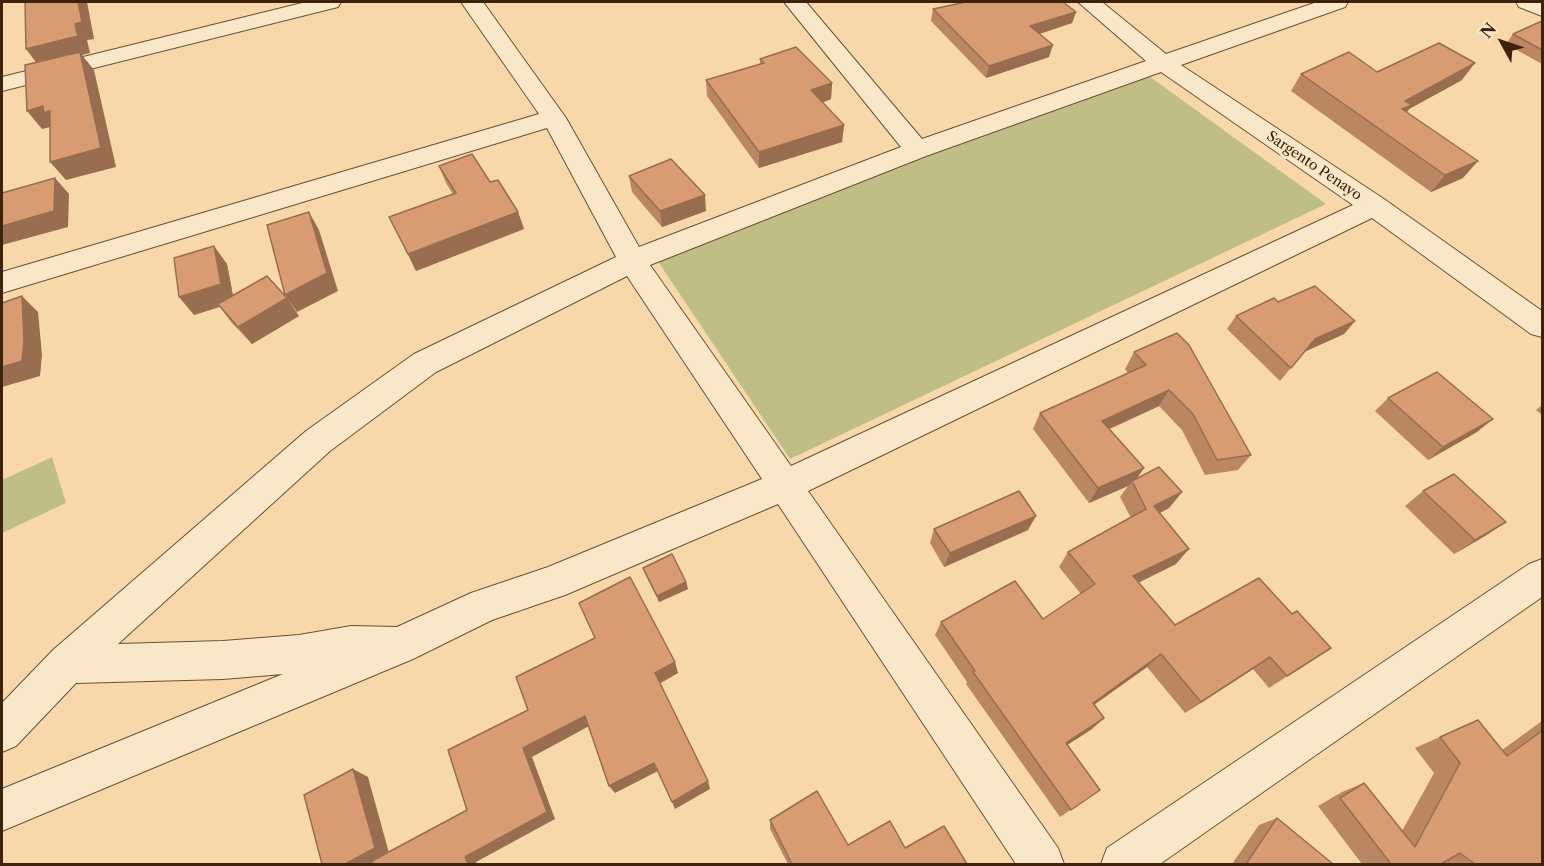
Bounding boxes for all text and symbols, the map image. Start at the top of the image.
north arrow [1472,12,1532,72]
text: N [1476,19,1500,42]
street label: Sargento Penayo [1263,128,1365,204]

